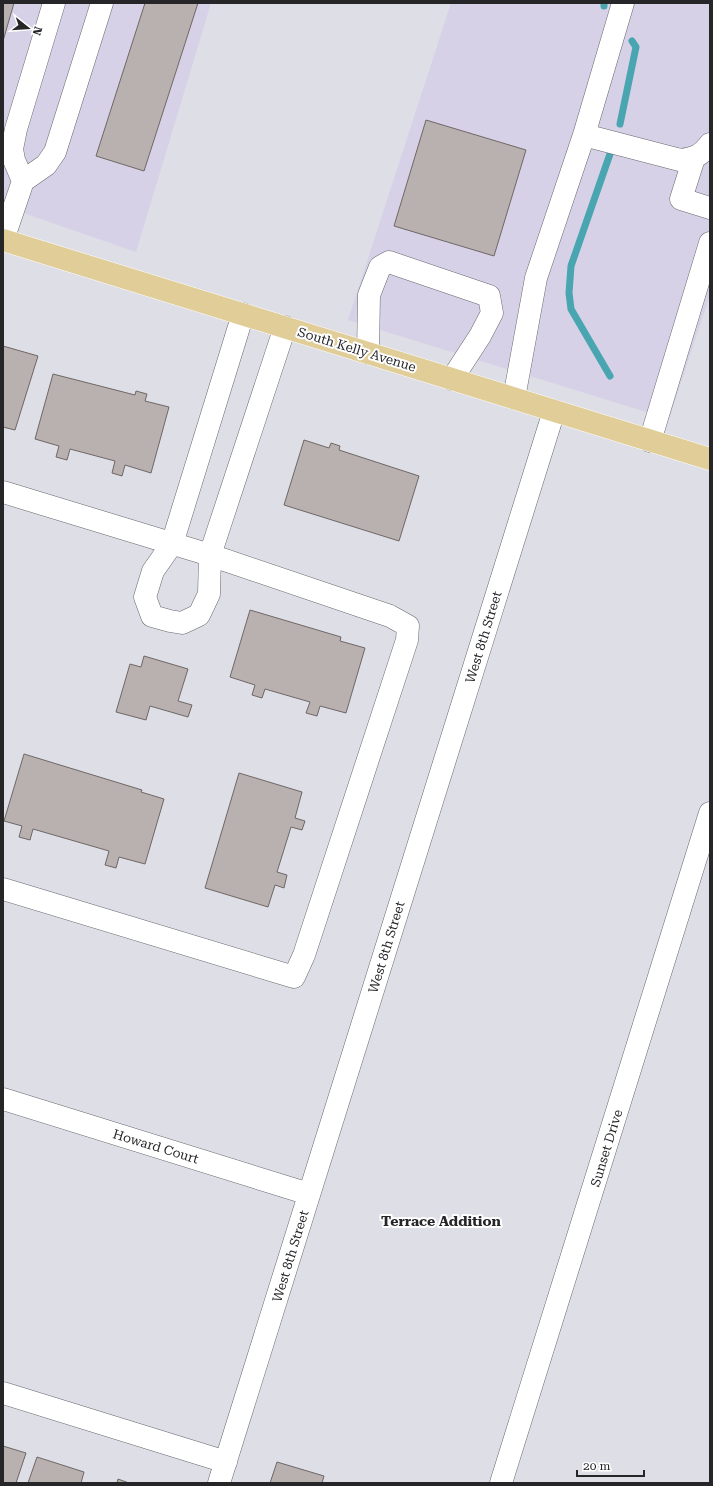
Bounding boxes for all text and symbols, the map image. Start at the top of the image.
north arrow [8,8,48,48]
text: N [29,25,45,37]
street label: South Kelly Avenue [296,324,418,375]
street label: West 8th Street [462,589,505,685]
street label: West 8th Street [365,899,408,995]
street label: Sunset Drive [588,1108,625,1189]
street label: Howard Court [111,1126,201,1167]
street label: West 8th Street [269,1208,312,1304]
district label: Terrace Addition [381,1213,502,1229]
scale bar [577,1452,644,1478]
text: 20 m [583,1459,610,1473]

